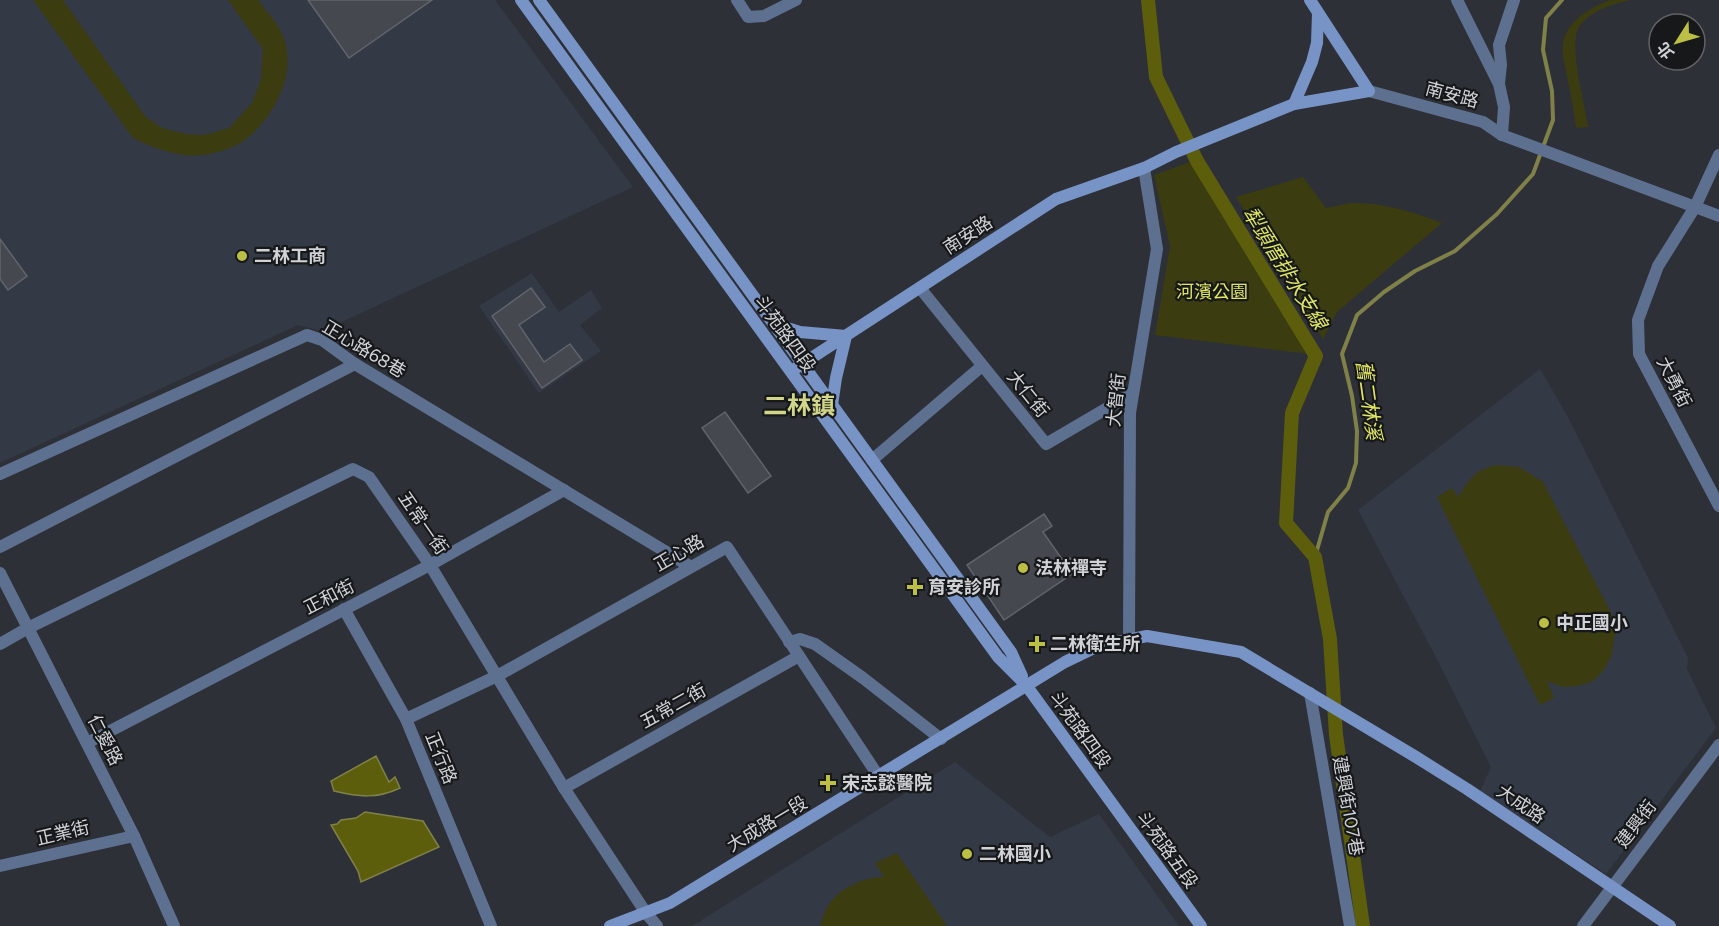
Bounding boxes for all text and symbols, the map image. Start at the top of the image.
north arrow [1647,12,1707,72]
text: 北 [1653,39,1678,63]
street label: 南安路 [1423,77,1481,113]
water label: 犁頭厝排水支線 [1238,202,1333,335]
street label: 南安路 [939,211,997,259]
place label: 二林工商 [254,245,326,267]
marker: 二林工商 [235,249,249,263]
park label: 河濱公園 [1176,281,1248,303]
street label: 斗苑路四段 [750,291,820,377]
street label: 正心路68巷 [318,316,410,382]
street label: 大勇街 [1652,353,1696,411]
water label: 舊二林溪 [1352,359,1387,444]
street label: 大仁街 [1002,366,1054,422]
street label: 大智街 [1102,372,1130,428]
district label: 二林鎮 [763,391,835,420]
street label: 五常一街 [393,487,453,559]
street label: 正心路 [650,530,708,576]
place label: 法林禪寺 [1035,557,1107,579]
marker: 法林禪寺 [1016,561,1030,575]
street label: 正和街 [300,575,358,619]
place label: 育安診所 [928,576,1000,598]
marker: 育安診所 [906,578,924,596]
place label: 中正國小 [1556,612,1628,634]
marker: 中正國小 [1537,616,1551,630]
place label: 二林衛生所 [1050,633,1140,655]
marker: 二林衛生所 [1028,635,1046,653]
street label: 五常二街 [636,679,710,733]
street label: 斗苑路四段 [1045,687,1115,773]
street label: 仁愛路 [83,711,127,769]
street label: 正行路 [421,729,461,787]
street label: 建興街107巷 [1328,755,1368,857]
place label: 宋志懿醫院 [842,772,932,794]
marker: 宋志懿醫院 [819,774,837,792]
street label: 大成路 [1492,780,1550,828]
street label: 大成路一段 [723,791,811,857]
street label: 建興街 [1611,796,1661,852]
street label: 斗苑路五段 [1132,807,1202,893]
street label: 正業街 [34,816,92,850]
place label: 二林國小 [979,843,1051,865]
marker: 二林國小 [960,847,974,861]

